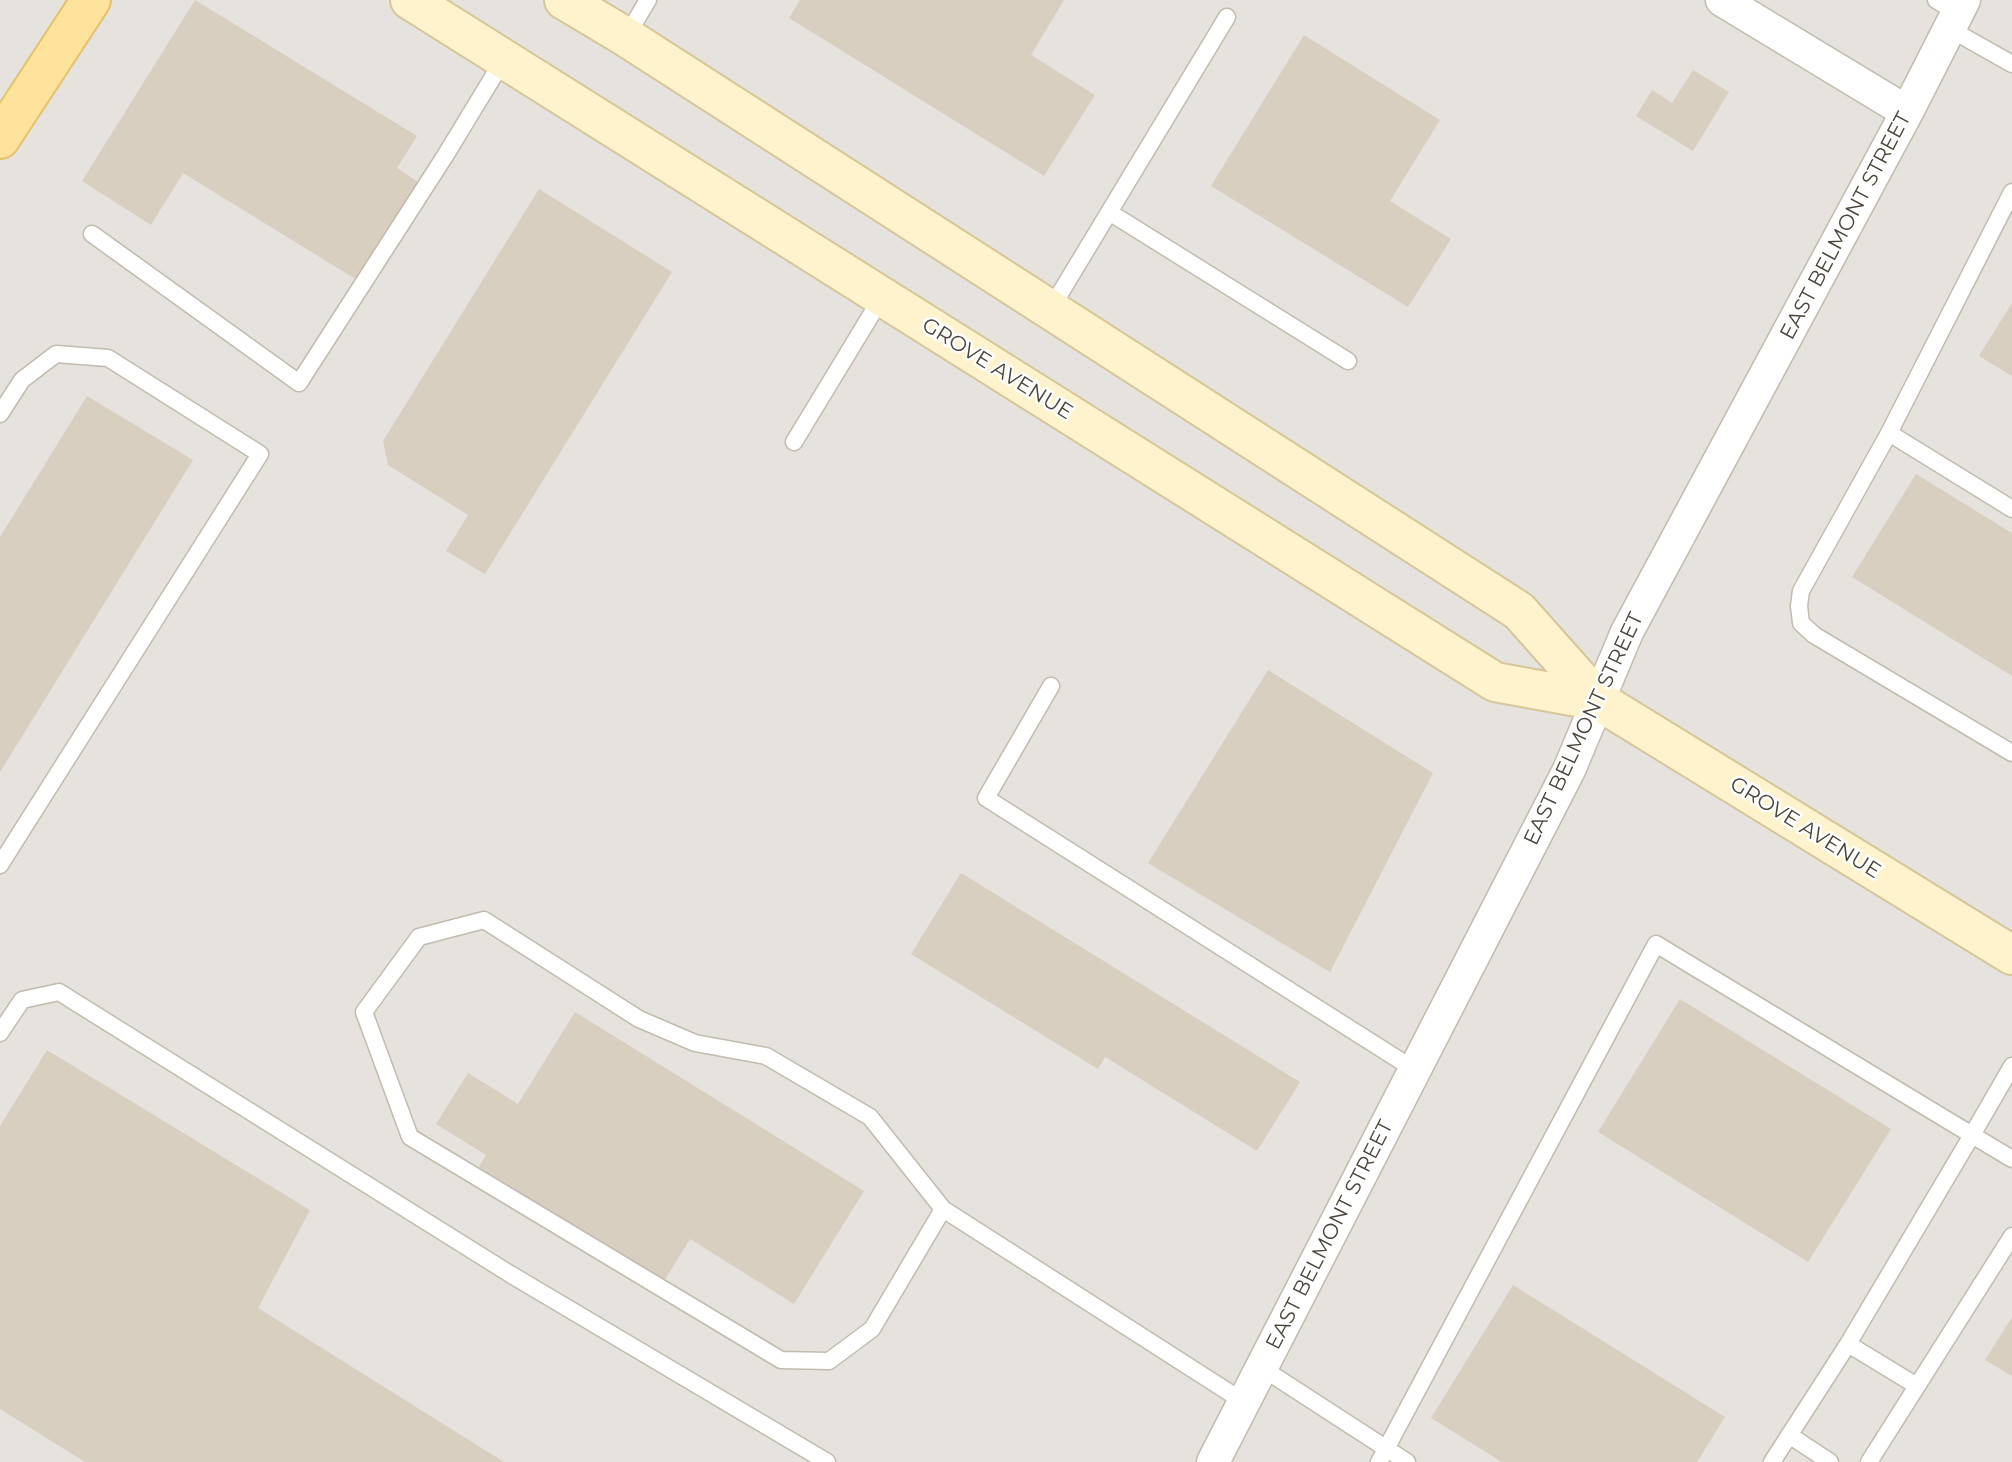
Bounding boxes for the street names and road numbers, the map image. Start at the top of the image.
street label: EAST BELMONT STREET [1775,108,1917,344]
street label: GROVE AVENUE [917,312,1077,426]
street label: EAST BELMONT STREET [1519,609,1649,849]
street label: GROVE AVENUE [1725,771,1885,885]
street label: EAST BELMONT STREET [1261,1116,1399,1354]

